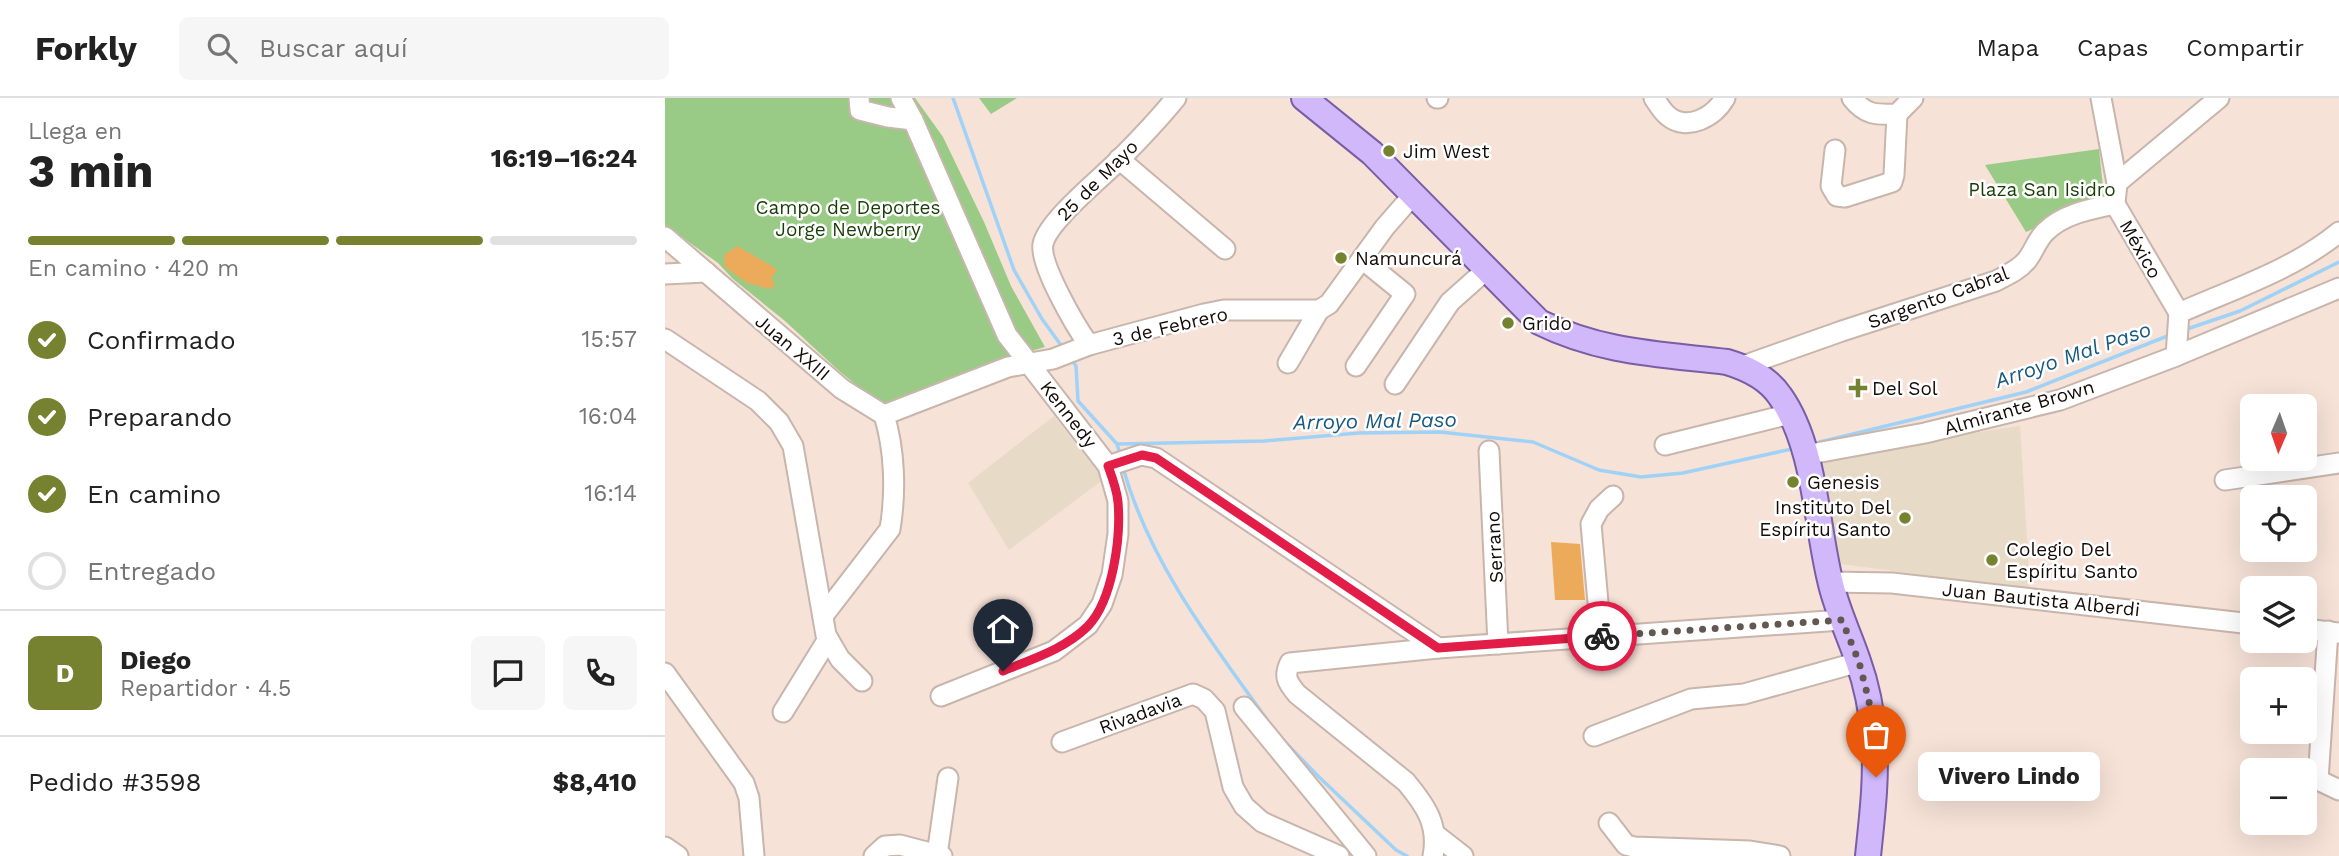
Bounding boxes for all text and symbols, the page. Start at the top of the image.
search box [179,17,669,80]
text: Forkly [35,29,137,68]
icon: search [203,29,241,67]
text: Buscar aquí [259,33,408,63]
text: Mapa [1976,34,2039,62]
text: Capas [2077,34,2148,62]
text: Compartir [2186,34,2304,62]
text: Llega en [28,118,122,145]
street label: 25 de Mayo [1052,135,1143,226]
place label: Jim West [1403,140,1489,163]
text: 16:19–16:24 [491,143,637,173]
marker: Jim West [1381,143,1397,159]
text: 3 min [28,144,154,198]
park label: Plaza San Isidro [1968,178,2116,201]
park label: Campo de Deportes Jorge Newberry [755,196,941,241]
street label: México [2115,216,2167,283]
place label: Namuncurá [1355,247,1462,270]
marker: Namuncurá [1333,250,1349,266]
text: En camino · 420 m [28,255,239,282]
street label: Sargento Cabral [1865,261,2012,334]
street label: 3 de Febrero [1110,302,1230,351]
street label: Juan XXIII [751,309,835,385]
place label: Grido [1522,312,1572,335]
marker: Grido [1500,315,1516,331]
water label: Arroyo Mal Paso [1990,316,2154,393]
icon: check [28,321,66,359]
text: Confirmado [87,325,236,355]
text: 15:57 [582,326,637,353]
street label: Almirante Brown [1941,375,2097,440]
street label: Kennedy [1035,376,1102,453]
place label: Del Sol [1872,377,1938,400]
marker: Del Sol [1850,380,1866,396]
north arrow [2240,394,2317,471]
map controls [2240,394,2317,835]
icon: check [28,398,66,436]
text: Preparando [87,402,232,432]
text: 16:04 [579,403,637,430]
water label: Arroyo Mal Paso [1292,407,1457,434]
place label: Genesis [1807,471,1880,494]
marker: Genesis [1785,474,1801,490]
icon: check [28,475,66,513]
text: En camino [87,479,221,509]
text: 16:14 [584,480,637,507]
button: locate [2240,485,2317,562]
place label: Instituto Del Espíritu Santo [1759,496,1891,541]
street label: Serrano [1481,510,1508,584]
marker: Instituto Del Espíritu Santo [1897,510,1913,526]
place label: Colegio Del Espíritu Santo [2006,538,2138,583]
marker: Colegio Del Espíritu Santo [1984,552,2000,568]
text: Entregado [87,556,216,586]
button: layers [2240,576,2317,653]
street label: Juan Bautista Alberdi [1941,578,2141,621]
pin [973,599,1033,671]
courier [1567,601,1637,671]
icon: home [984,610,1022,648]
icon: bike [1583,617,1621,655]
button: chat [471,636,545,710]
button: phone [563,636,637,710]
text: Diego [120,645,191,675]
text: D [56,658,74,688]
button: + [2240,667,2317,744]
text: Repartidor · 4.5 [120,675,291,702]
street label: Rivadavia [1096,688,1185,739]
pin [1846,705,1906,777]
icon: bag [1857,716,1895,754]
callout: Vivero Lindo [1918,752,2100,802]
button: − [2240,758,2317,835]
text: Vivero Lindo [1938,763,2080,790]
text: Pedido #3598 [28,767,202,797]
text: $8,410 [552,767,637,797]

